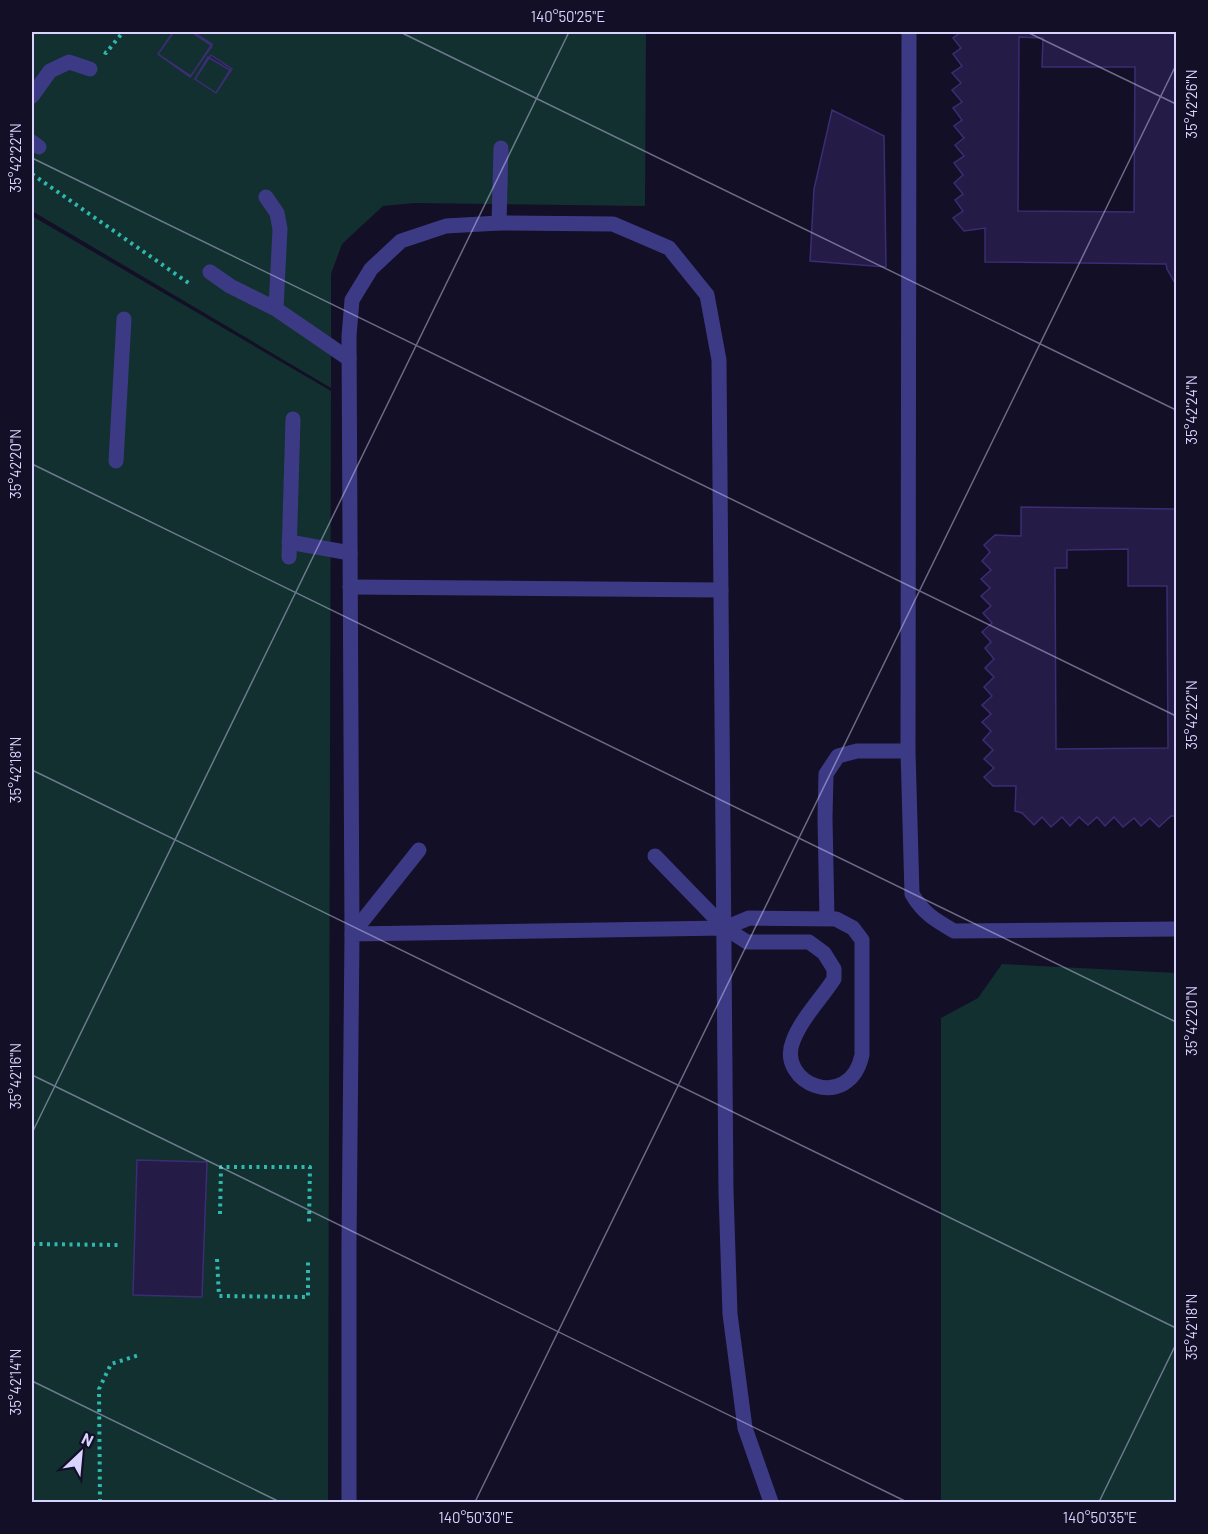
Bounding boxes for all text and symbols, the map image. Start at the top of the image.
text: 140°50'25"E [531,7,605,25]
text: 35°42'26"N [1182,69,1200,139]
text: 35°42'22"N [6,123,24,193]
text: 35°42'24"N [1182,375,1200,445]
text: 35°42'20"N [6,429,24,499]
text: 35°42'22"N [1182,680,1200,750]
text: 35°42'18"N [6,737,24,803]
text: 35°42'20"N [1182,986,1200,1056]
text: 35°42'16"N [6,1043,24,1109]
text: 35°42'18"N [1182,1294,1200,1360]
text: 35°42'14"N [6,1349,24,1415]
north arrow [51,1423,111,1483]
text: N [79,1428,97,1450]
text: 140°50'30"E [438,1508,514,1526]
text: 140°50'35"E [1063,1508,1137,1526]

